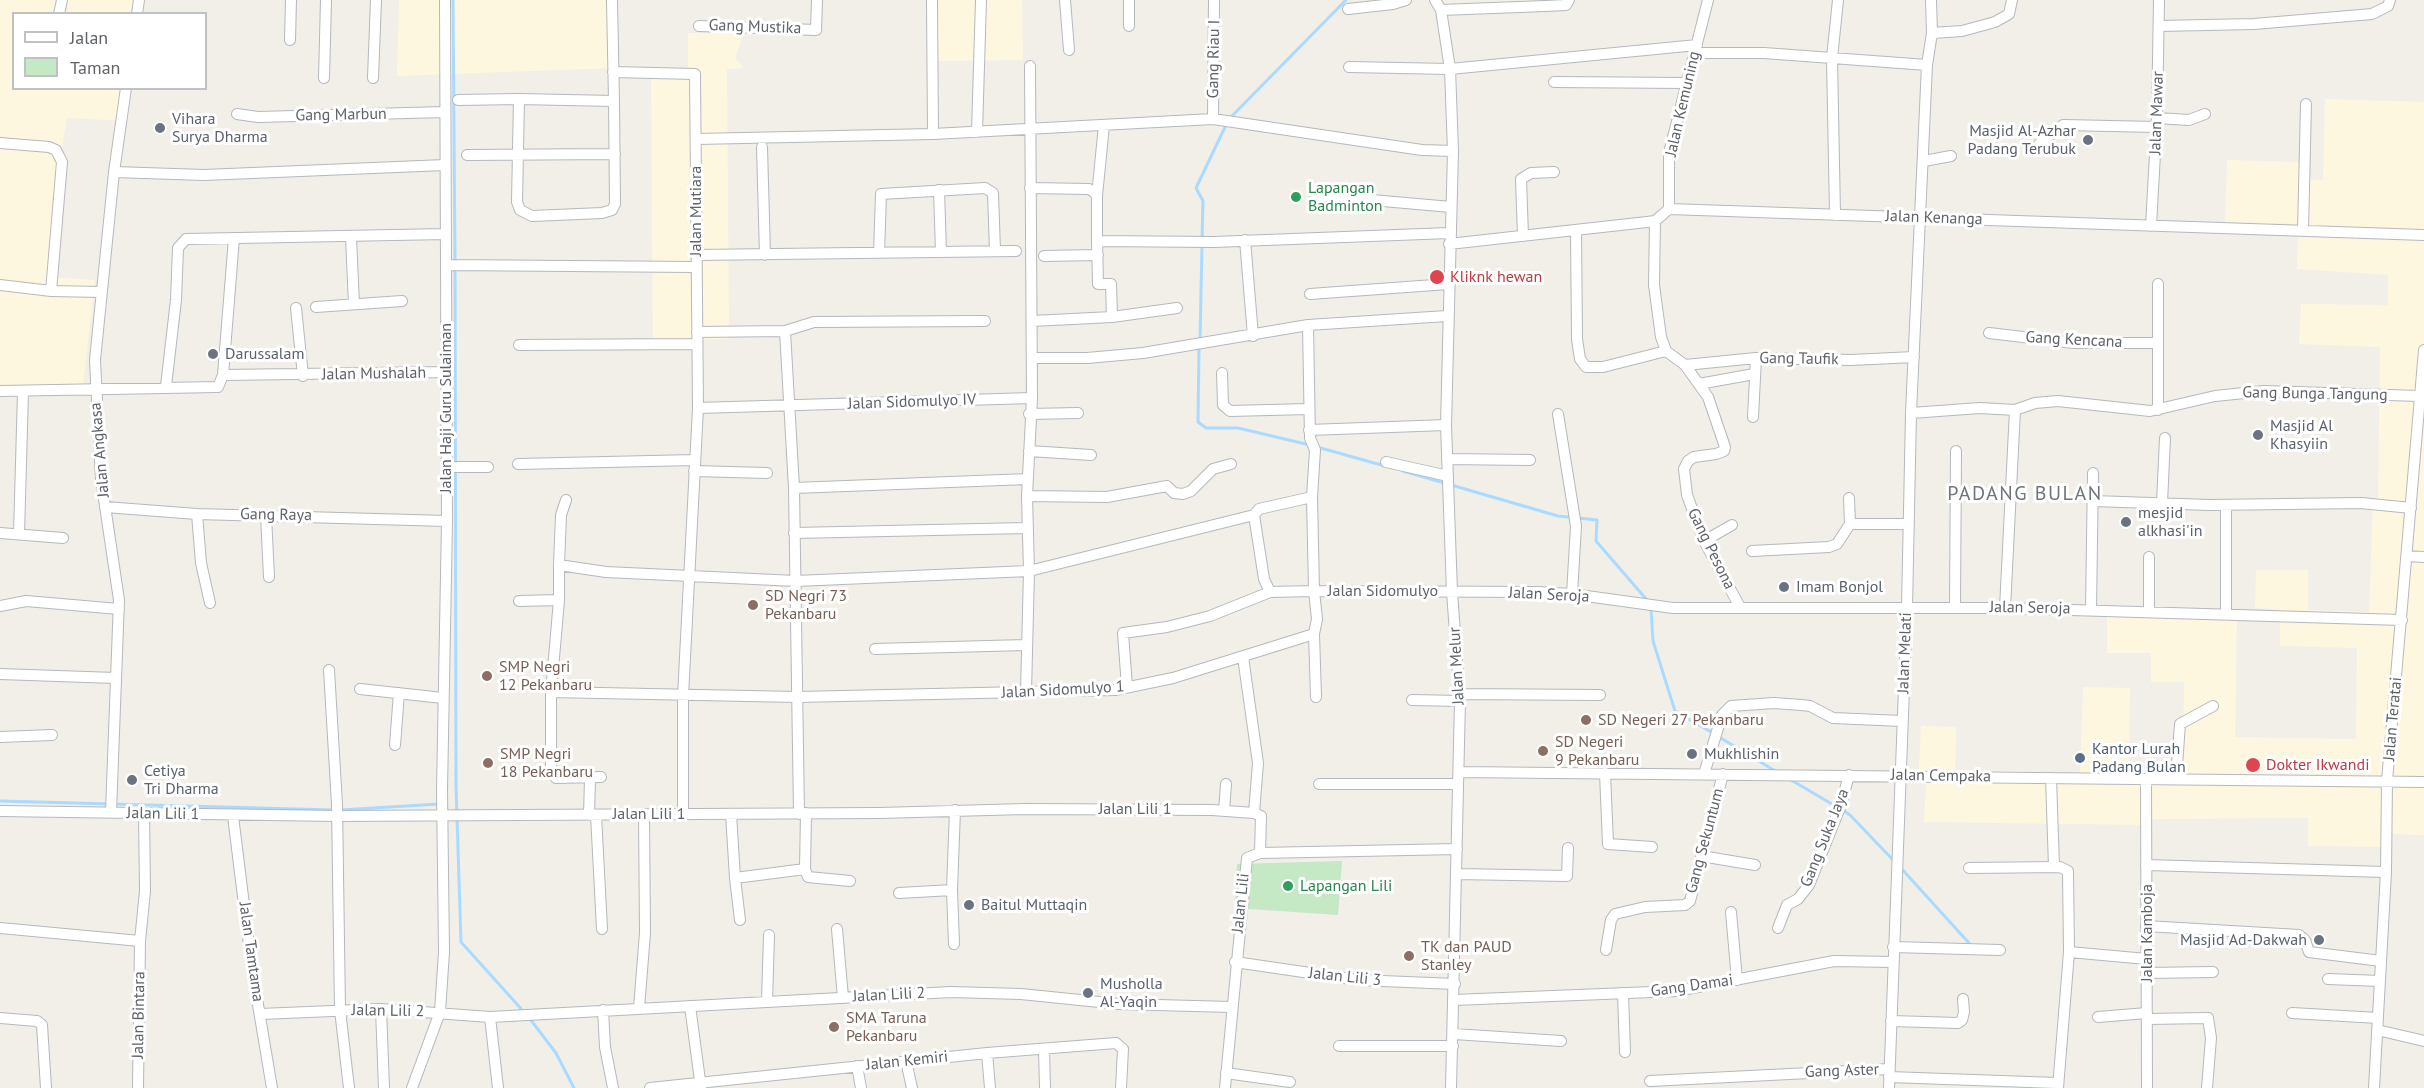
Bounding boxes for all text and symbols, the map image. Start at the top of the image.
legend [12,12,207,90]
street label: Gang Mustika [708,16,802,38]
street label: Gang Riau I [1204,20,1224,98]
text: Jalan [70,26,108,49]
street label: Jalan Kemuning [1662,50,1704,158]
text: Taman [70,56,120,79]
street label: Jalan Mawar [2146,71,2168,155]
street label: Gang Marbun [295,105,387,125]
place label: Vihara Surya Dharma [172,109,268,147]
marker: Vihara Surya Dharma [153,121,167,135]
place label: Masjid Al-Azhar Padang Terubuk [1968,121,2076,159]
marker: Masjid Al-Azhar Padang Terubuk [2081,133,2095,147]
street label: Jalan Mutiara [686,166,706,256]
place label: Lapangan Badminton [1308,178,1382,216]
marker: Lapangan Badminton [1289,190,1303,204]
street label: Jalan Kenanga [1885,207,1983,229]
place label: Kliknk hewan [1450,267,1542,287]
marker: Kliknk hewan [1428,268,1446,286]
street label: Jalan Haji Guru Sulaiman [436,323,456,493]
street label: Gang Kencana [2025,328,2123,352]
place label: Darussalam [225,344,304,364]
marker: Darussalam [206,347,220,361]
street label: Gang Taufik [1759,349,1839,369]
street label: Jalan Mushalah [322,363,426,385]
street label: Gang Bunga Tangung [2242,383,2388,405]
street label: Jalan Sidomulyo IV [848,390,976,414]
street label: Jalan Angkasa [86,402,114,498]
place label: Masjid Al Khasyiin [2270,416,2333,454]
marker: Masjid Al Khasyiin [2251,428,2265,442]
district label: PADANG BULAN [1947,482,2103,506]
place label: mesjid alkhasi'in [2138,503,2203,541]
street label: Gang Raya [240,505,312,525]
street label: Gang Pesona [1683,505,1739,593]
marker: mesjid alkhasi'in [2119,515,2133,529]
place label: Imam Bonjol [1796,577,1883,597]
marker: Imam Bonjol [1777,580,1791,594]
street label: Jalan Sidomulyo [1328,581,1438,601]
street label: Jalan Seroja [1508,583,1590,607]
place label: SD Negri 73 Pekanbaru [765,586,847,624]
marker: SD Negri 73 Pekanbaru [746,598,760,612]
street label: Jalan Seroja [1989,598,2071,618]
street label: Jalan Melati [1894,612,1916,694]
street label: Jalan Melur [1445,627,1469,705]
place label: SMP Negri 12 Pekanbaru [499,657,592,695]
marker: SMP Negri 12 Pekanbaru [480,669,494,683]
street label: Jalan Teratai [2380,676,2406,762]
street label: Jalan Sidomulyo 1 [1001,677,1125,703]
place label: SD Negeri 27 Pekanbaru [1598,710,1764,730]
marker: SD Negeri 27 Pekanbaru [1579,713,1593,727]
place label: SD Negeri 9 Pekanbaru [1555,732,1639,770]
place label: Kantor Lurah Padang Bulan [2092,739,2186,777]
place label: SMP Negri 18 Pekanbaru [500,744,593,782]
marker: SD Negeri 9 Pekanbaru [1536,744,1550,758]
place label: Mukhlishin [1704,744,1779,764]
marker: Mukhlishin [1685,747,1699,761]
marker: Kantor Lurah Padang Bulan [2073,751,2087,765]
place label: Dokter Ikwandi [2266,755,2369,775]
marker: SMP Negri 18 Pekanbaru [481,756,495,770]
marker: Dokter Ikwandi [2244,756,2262,774]
place label: Cetiya Tri Dharma [144,761,219,799]
street label: Jalan Cempaka [1891,766,1991,786]
marker: Cetiya Tri Dharma [125,773,139,787]
street label: Gang Sekuntum [1682,786,1728,896]
street label: Gang Suka Jaya [1797,786,1853,890]
street label: Jalan Lili 1 [1099,799,1171,819]
street label: Jalan Lili 1 [126,804,200,824]
street label: Jalan Lili 1 [613,804,685,824]
street label: Jalan Lili [1228,872,1254,934]
place label: Lapangan Lili [1300,876,1392,896]
marker: Lapangan Lili [1281,879,1295,893]
street label: Jalan Kamboja [2137,884,2157,982]
place label: Baitul Muttaqin [981,895,1087,915]
marker: Baitul Muttaqin [962,898,976,912]
street label: Jalan Tamtama [234,901,268,1003]
place label: Masjid Ad-Dakwah [2180,930,2307,950]
marker: Masjid Ad-Dakwah [2312,933,2326,947]
place label: TK dan PAUD Stanley [1421,937,1512,975]
marker: TK dan PAUD Stanley [1402,949,1416,963]
street label: Jalan Lili 3 [1308,964,1382,990]
street label: Jalan Bintara [129,971,149,1059]
street label: Gang Damai [1650,971,1734,1001]
place label: Musholla Al-Yaqin [1100,974,1163,1012]
street label: Jalan Lili 2 [852,984,926,1006]
marker: Musholla Al-Yaqin [1081,986,1095,1000]
street label: Jalan Lili 2 [351,1001,425,1021]
place label: SMA Taruna Pekanbaru [846,1008,927,1046]
marker: SMA Taruna Pekanbaru [827,1020,841,1034]
street label: Jalan Kemiri [865,1047,949,1075]
street label: Gang Aster [1805,1060,1879,1082]

